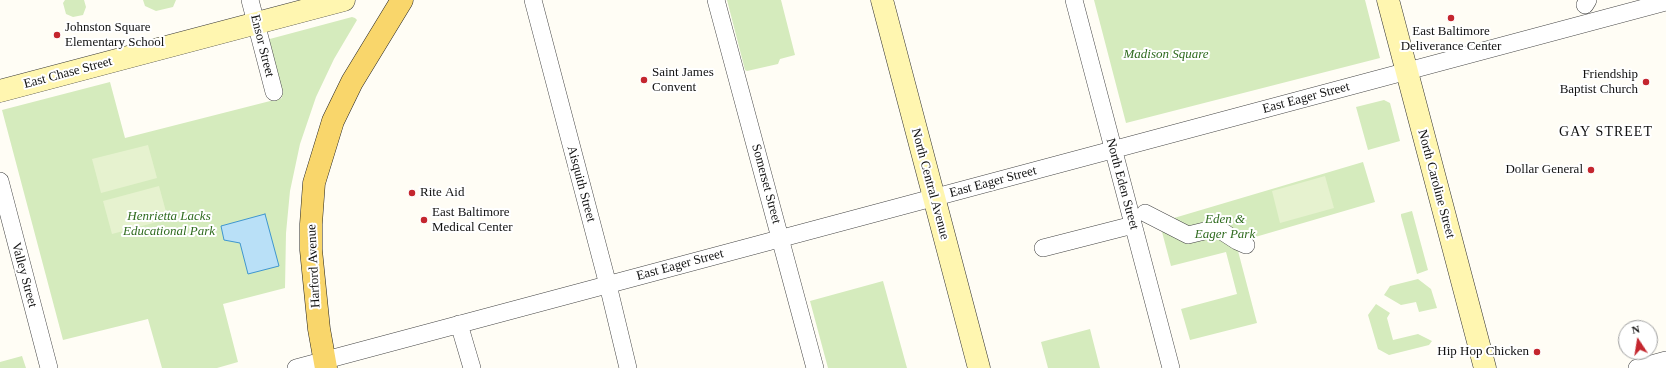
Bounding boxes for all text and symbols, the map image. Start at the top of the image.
street label: Ensor Street [247,13,277,79]
marker: East Baltimore Deliverance Center [1446,13,1456,23]
place label: Johnston Square Elementary School [65,20,164,51]
place label: East Baltimore Deliverance Center [1401,24,1501,55]
marker: Johnston Square Elementary School [52,30,62,40]
park label: Madison Square [1123,47,1209,63]
street label: East Chase Street [22,54,114,92]
place label: Saint James Convent [652,65,714,96]
place label: Friendship Baptist Church [1560,67,1638,98]
marker: Saint James Convent [639,75,649,85]
marker: Friendship Baptist Church [1641,77,1651,87]
street label: East Eager Street [1261,79,1351,117]
district label: GAY STREET [1559,124,1653,140]
street label: North Central Avenue [908,127,952,241]
street label: North Caroline Street [1414,128,1458,240]
street label: North Eden Street [1102,137,1142,231]
street label: Somerset Street [748,142,784,226]
street label: Aisquith Street [563,144,599,224]
place label: Dollar General [1505,162,1583,178]
street label: East Eager Street [948,163,1038,201]
marker: Dollar General [1586,165,1596,175]
place label: Rite Aid [420,185,464,201]
marker: Rite Aid [407,188,417,198]
place label: East Baltimore Medical Center [432,205,512,236]
park label: Henrietta Lacks Educational Park [123,209,215,240]
park label: Eden & Eager Park [1195,212,1255,243]
marker: East Baltimore Medical Center [419,215,429,225]
street label: Harford Avenue [304,224,324,308]
street label: Valley Street [8,241,40,309]
street label: East Eager Street [635,246,725,284]
north arrow [1618,320,1658,360]
text: N [1631,323,1641,336]
place label: Hip Hop Chicken [1437,344,1529,360]
marker: Hip Hop Chicken [1532,347,1542,357]

